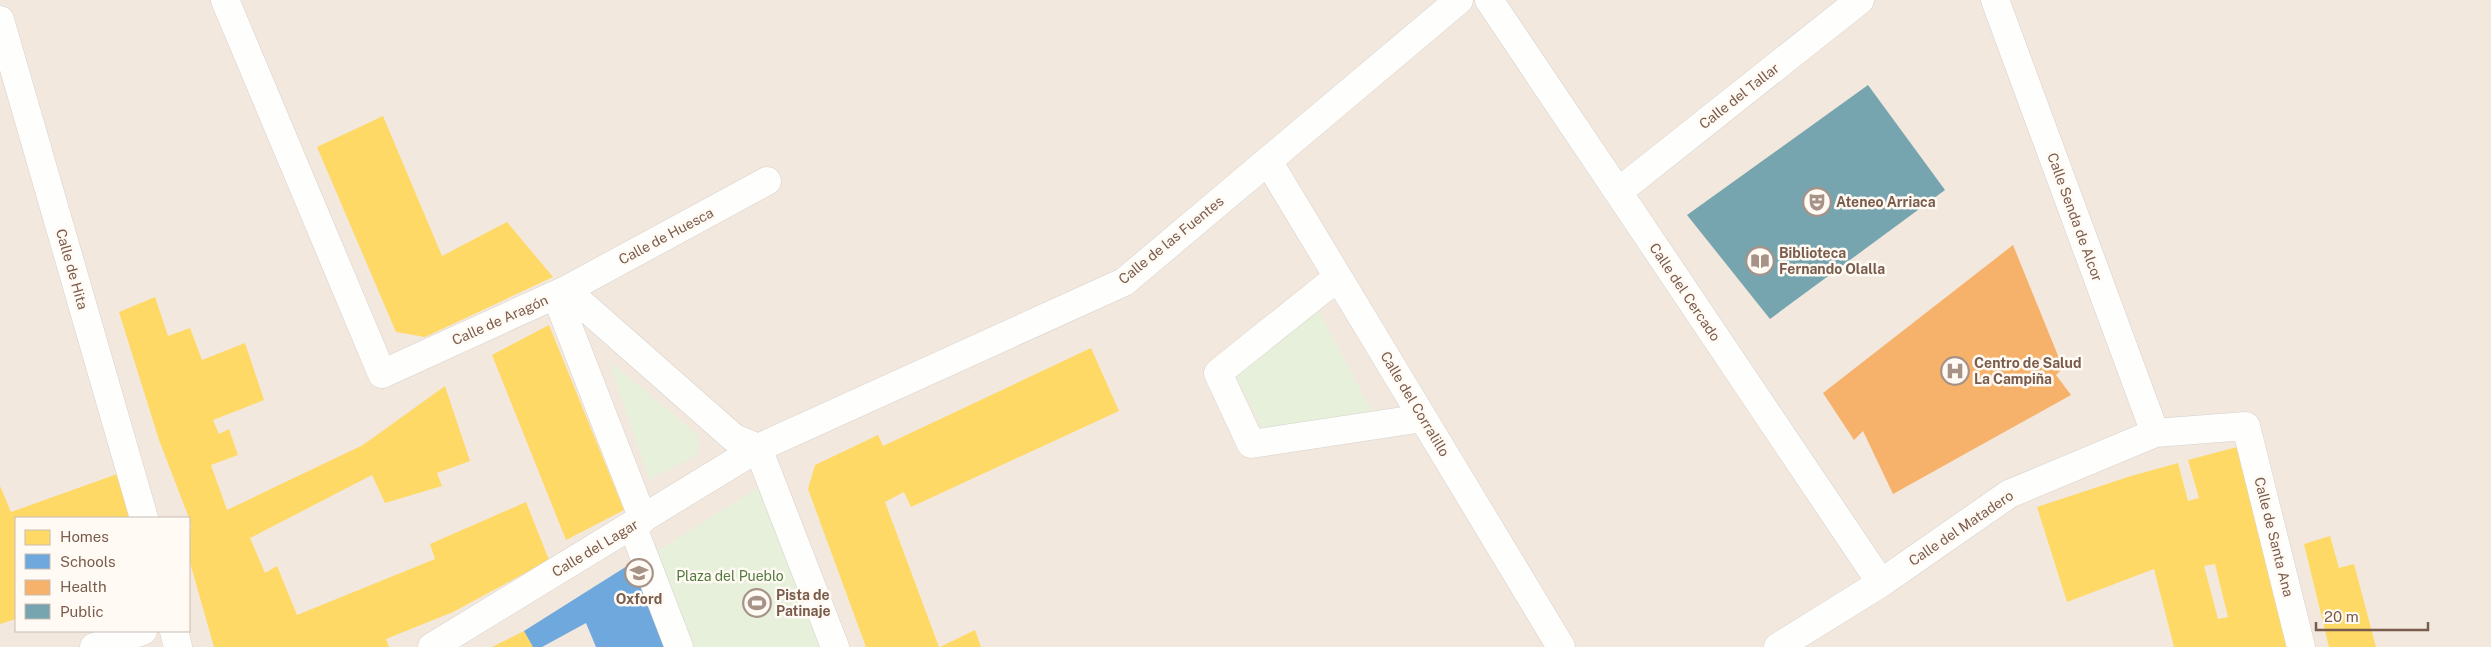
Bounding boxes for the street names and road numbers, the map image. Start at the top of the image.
street label: Calle del Tallar [1696,60,1782,132]
street label: Calle Senda de Alcor [2044,151,2106,283]
street label: Calle de las Fuentes [1115,193,1227,287]
street label: Calle de Huesca [616,204,716,268]
street label: Calle de Hita [53,227,91,311]
street label: Calle del Cercado [1646,240,1724,344]
street label: Calle de Aragón [450,292,550,348]
street label: Calle del Corralillo [1377,349,1453,460]
street label: Calle de Santa Ana [2251,475,2297,599]
street label: Calle del Matadero [1906,487,2016,569]
street label: Calle del Lagar [549,516,641,580]

